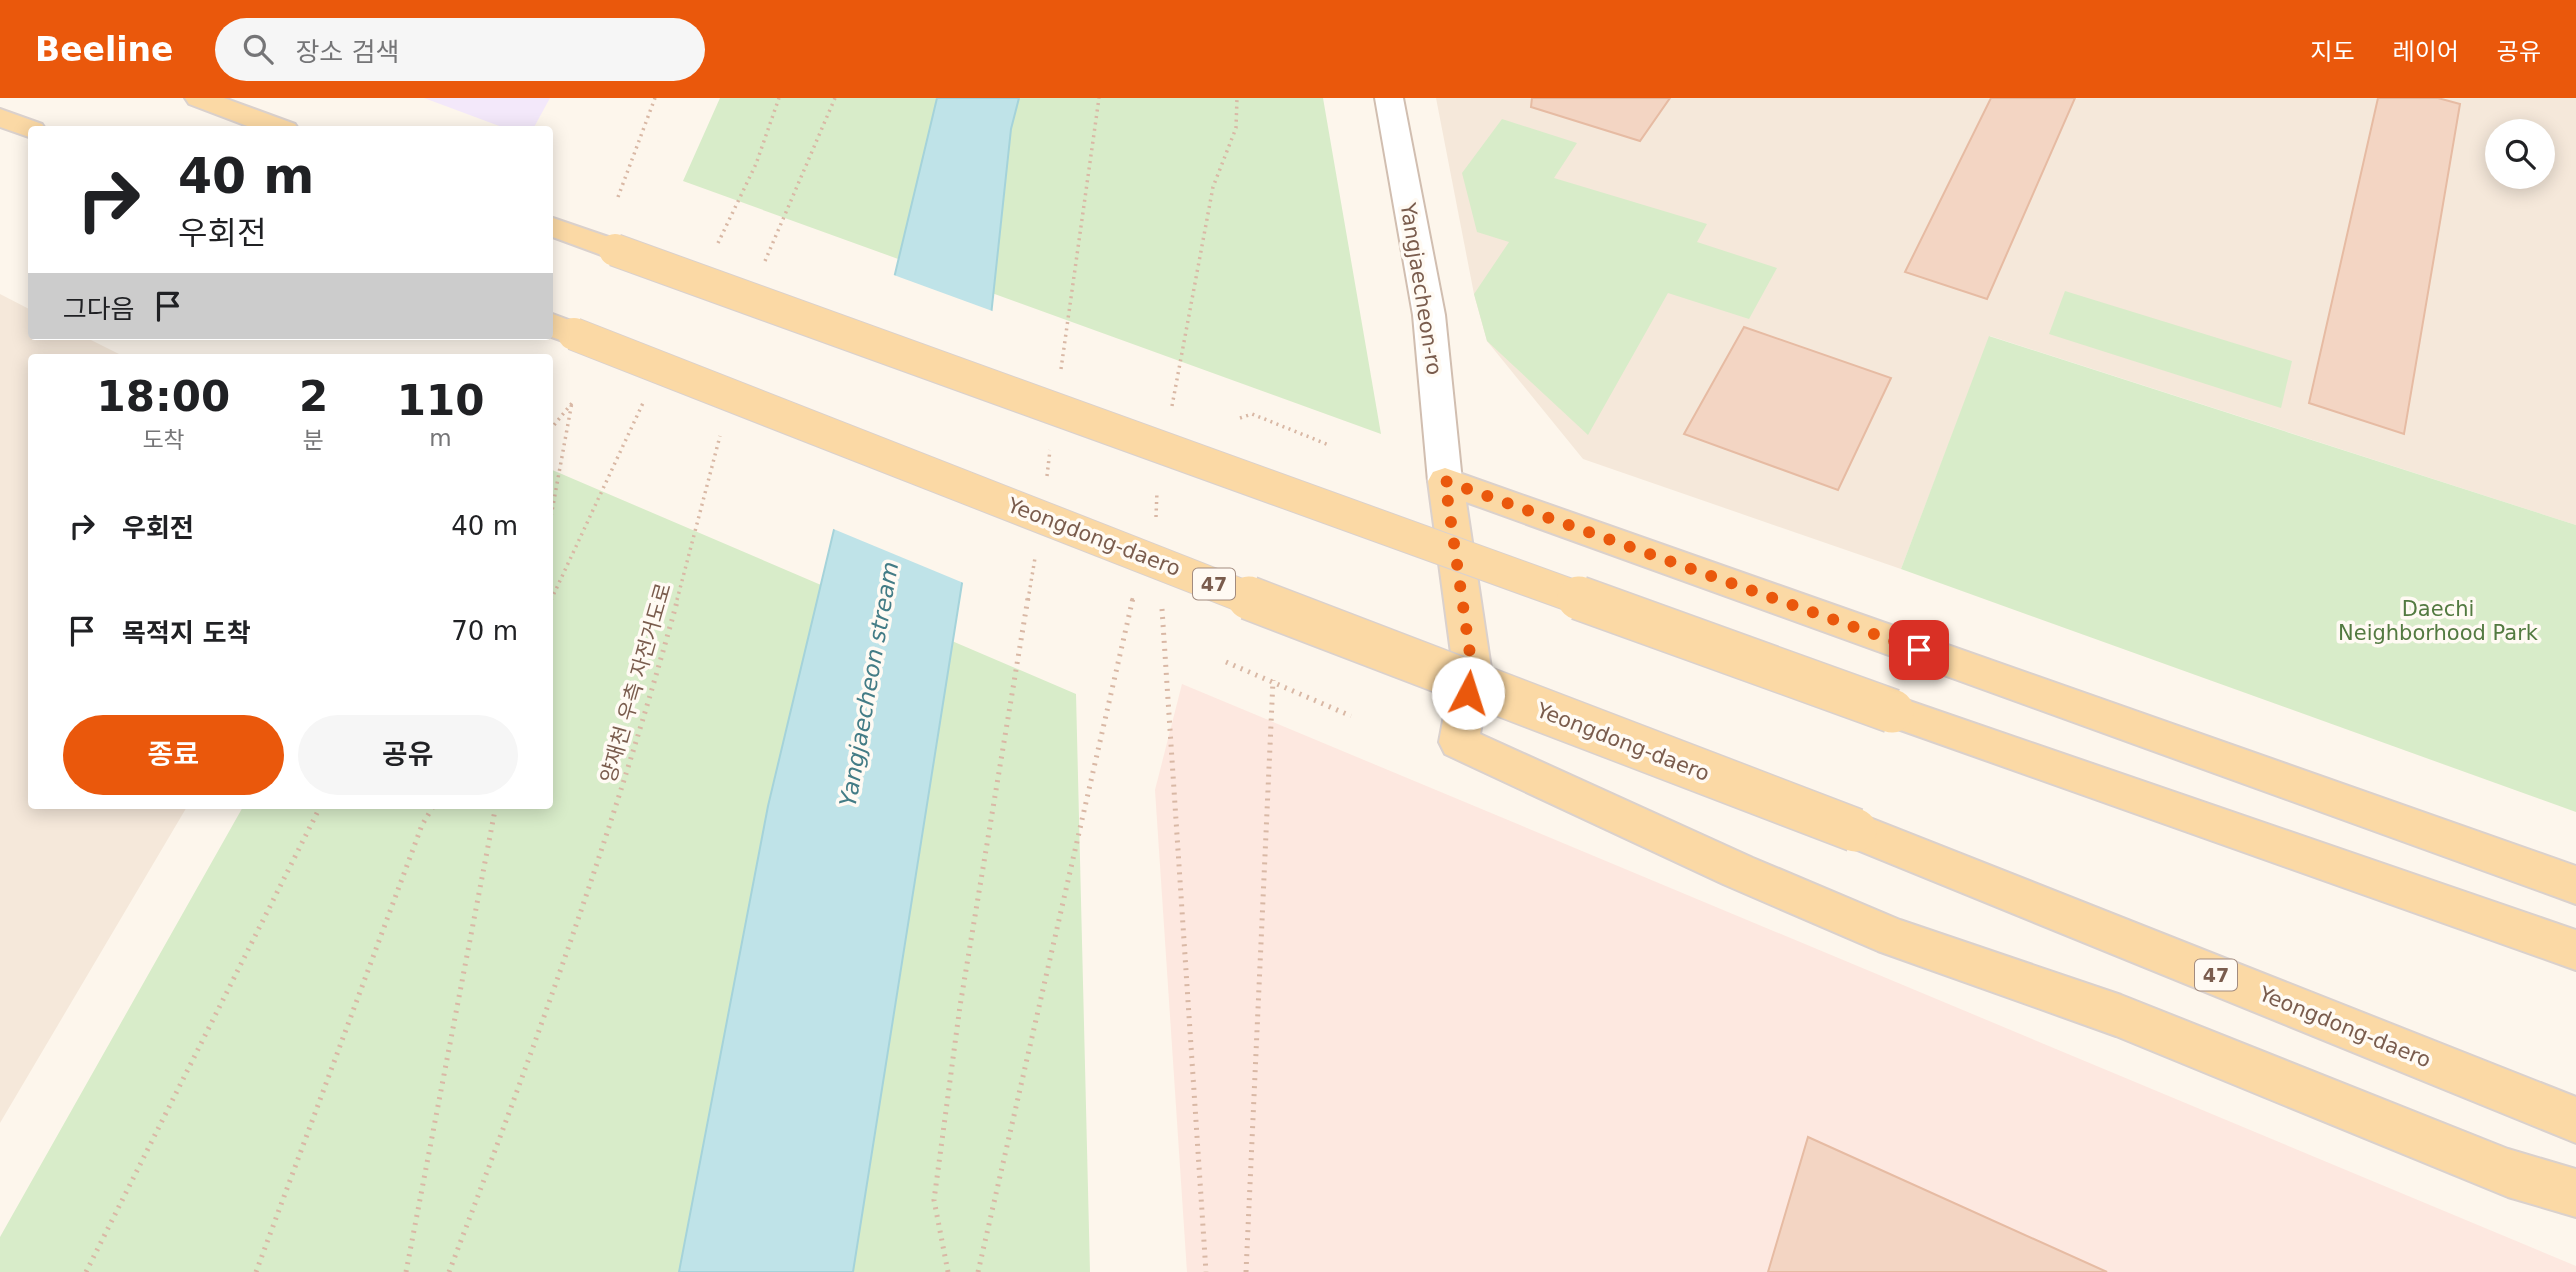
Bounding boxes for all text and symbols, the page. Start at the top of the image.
search box [215,18,705,81]
text: Beeline [35,30,173,69]
icon: search [239,30,277,68]
text: 장소 검색 [295,37,399,67]
text: 지도 [2310,38,2355,66]
text: 레이어 [2393,38,2459,66]
text: 공유 [2497,38,2541,66]
map controls [2485,119,2555,189]
button: search [2485,119,2555,189]
text: 40 m [178,148,314,205]
icon: right [63,154,154,245]
street label: Yangjaecheon-ro [1395,200,1446,377]
text: 우회전 [178,214,266,252]
icon: arrive [149,287,187,325]
text: 그다음 [63,294,135,324]
text: 18:00 [97,372,230,421]
text: 2 [299,372,328,421]
text: 110 [397,376,484,425]
text: m [429,425,452,451]
text: 도착 [142,427,185,453]
text: 분 [303,427,324,453]
street label: Yeongdong-daero [1003,493,1184,581]
icon: right [63,507,101,545]
text: 40 m [451,511,518,541]
text: 우회전 [122,513,194,543]
water label: Yangjaecheon stream [835,559,903,809]
road number: 47 [1193,569,1235,600]
street label: 양재천 우측 자전거도로 [596,580,676,786]
park label: Daechi Neighborhood Park [2338,597,2539,645]
icon: arrive [63,612,101,650]
text: 70 m [451,616,518,646]
text: 목적지 도착 [122,618,251,648]
pin [1889,620,1949,680]
icon: arrive [1900,631,1938,669]
position arrow [1431,656,1505,730]
street label: Yeongdong-daero [1532,698,1713,786]
button: 종료 [63,715,284,795]
button: 공유 [298,715,518,795]
road number: 47 [2195,960,2237,990]
street label: Yeongdong-daero [2255,981,2434,1072]

